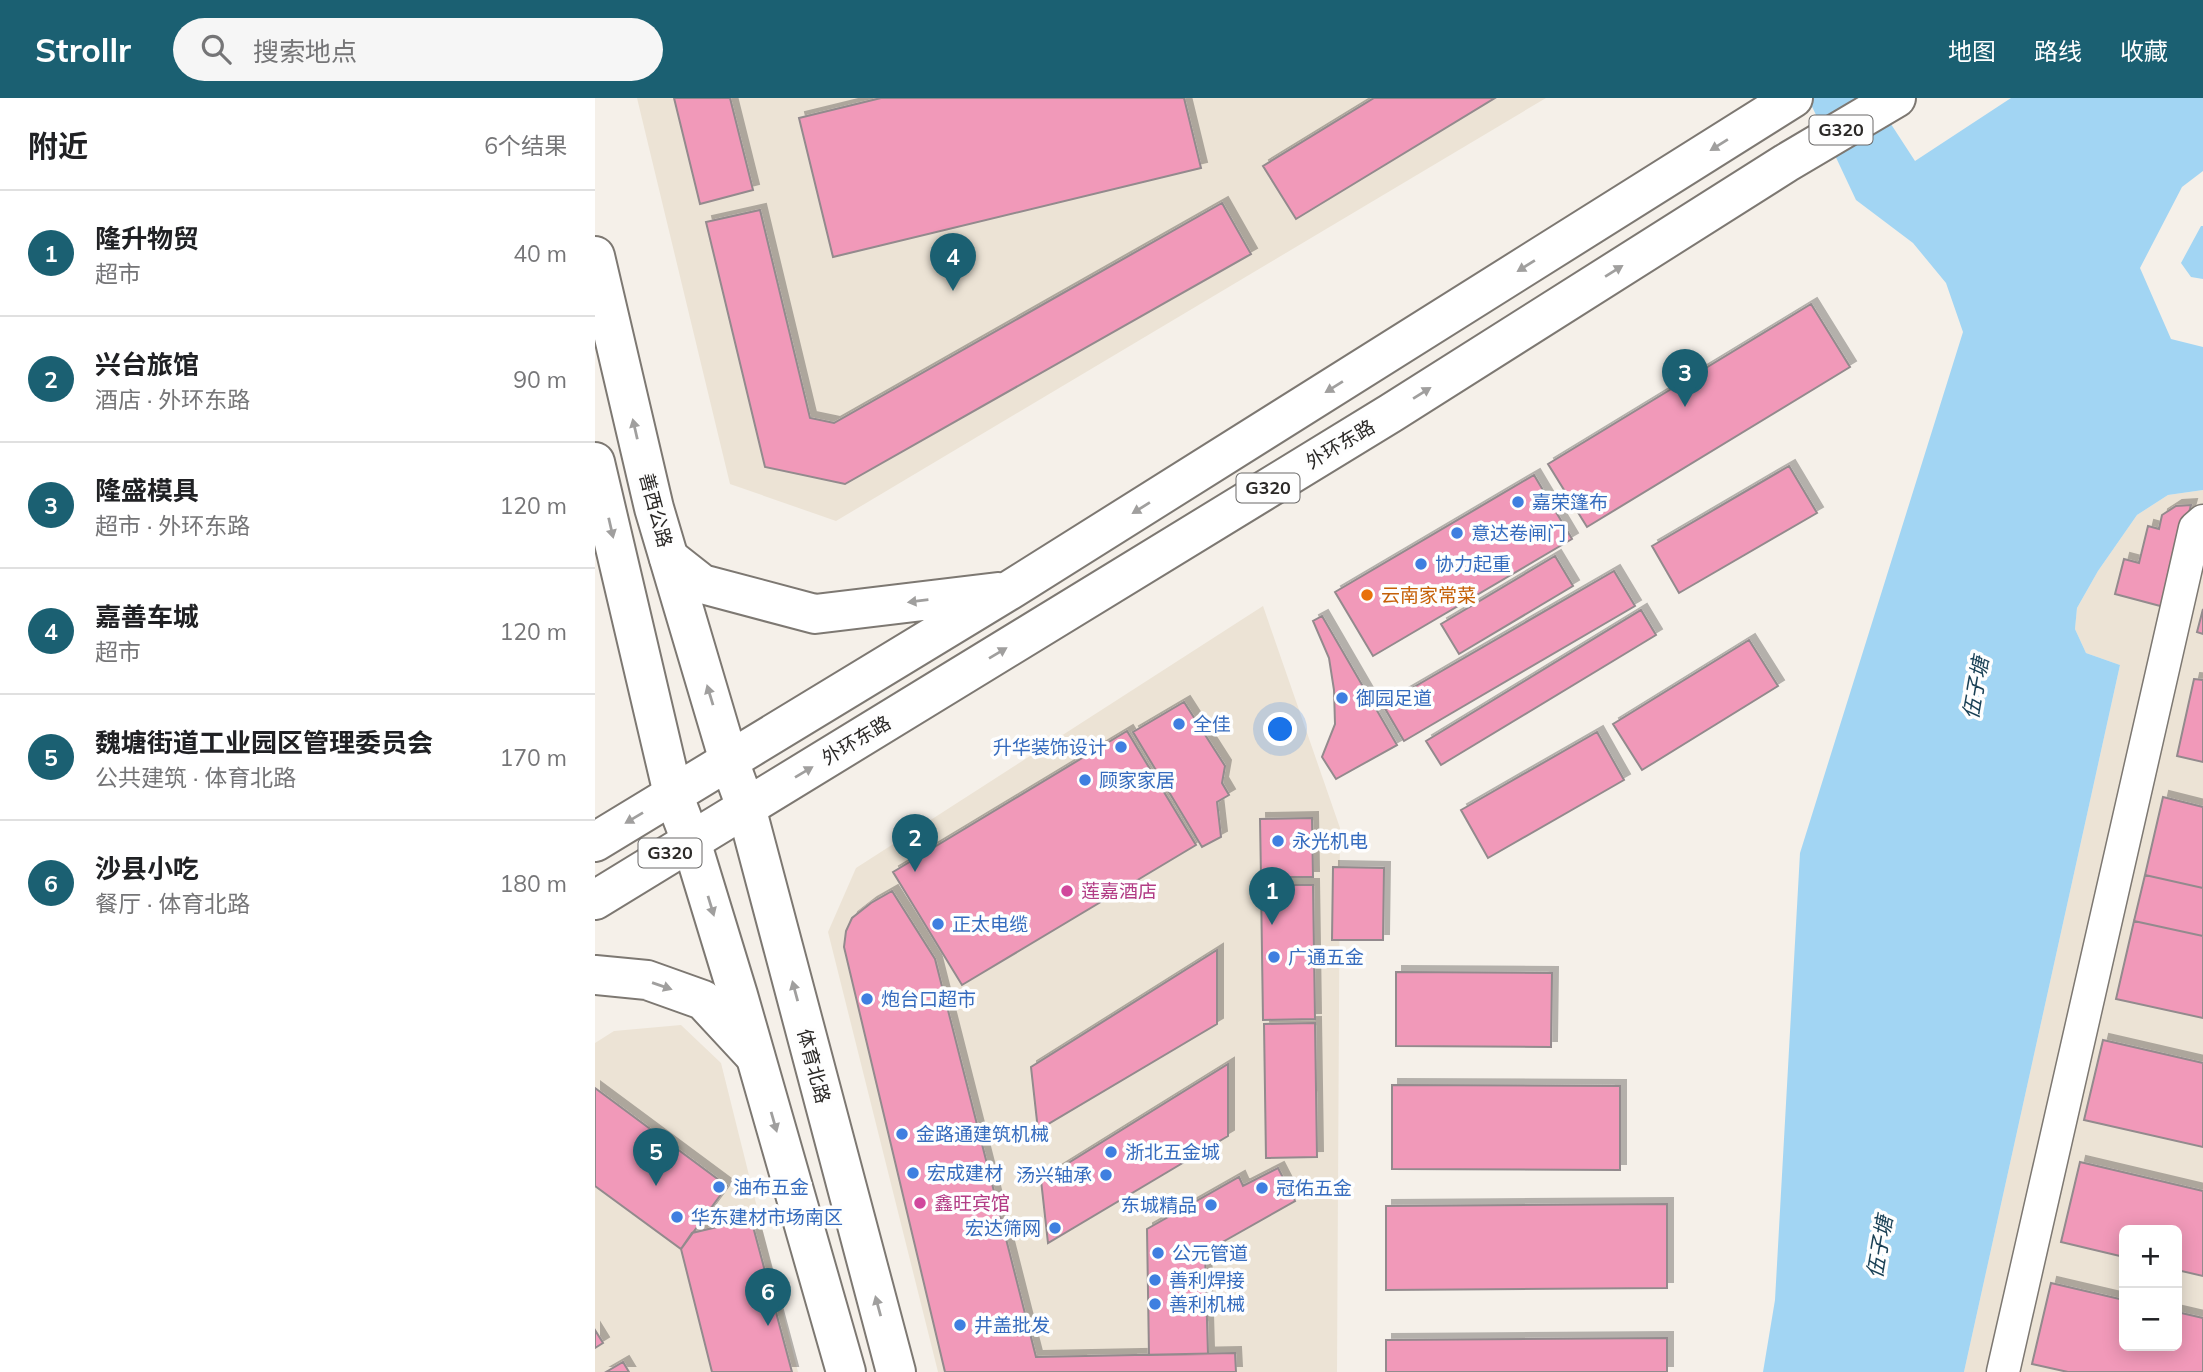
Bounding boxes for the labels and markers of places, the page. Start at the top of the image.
pin: 4 [930,233,976,291]
pin: 3 [1662,349,1708,407]
place label: 嘉荣篷布 [1532,490,1608,514]
marker: 嘉荣篷布 [1510,494,1526,510]
place label: 意达卷闸门 [1471,521,1566,545]
marker: 意达卷闸门 [1449,525,1465,541]
place label: 协力起重 [1435,552,1511,576]
marker: 协力起重 [1413,556,1429,572]
place label: 云南家常菜 [1381,583,1476,607]
marker: 云南家常菜 [1359,587,1375,603]
place label: 御园足道 [1356,686,1432,710]
marker: 御园足道 [1334,690,1350,706]
place label: 全佳 [1193,712,1231,736]
marker: 全佳 [1171,716,1187,732]
place label: 升华装饰设计 [993,735,1107,759]
marker: 升华装饰设计 [1113,739,1129,755]
place label: 顾家家居 [1099,768,1175,792]
marker: 顾家家居 [1077,772,1093,788]
pin: 2 [892,814,938,872]
place label: 永光机电 [1292,829,1368,853]
marker: 永光机电 [1270,833,1286,849]
pin: 1 [1249,867,1295,925]
place label: 莲嘉酒店 [1081,879,1157,903]
marker: 莲嘉酒店 [1059,883,1075,899]
place label: 正太电缆 [952,912,1028,936]
marker: 正太电缆 [930,916,946,932]
place label: 广通五金 [1288,945,1364,969]
marker: 广通五金 [1266,949,1282,965]
place label: 炮台口超市 [881,987,976,1011]
marker: 炮台口超市 [859,991,875,1007]
place label: 金路通建筑机械 [916,1122,1049,1146]
marker: 金路通建筑机械 [894,1126,910,1142]
pin: 5 [633,1128,679,1186]
place label: 浙北五金城 [1125,1140,1220,1164]
marker: 浙北五金城 [1103,1144,1119,1160]
place label: 宏成建材 [927,1161,1003,1185]
place label: 汤兴轴承 [1016,1163,1092,1187]
marker: 宏成建材 [905,1165,921,1181]
marker: 汤兴轴承 [1098,1167,1114,1183]
place label: 油布五金 [733,1175,809,1199]
place label: 冠佑五金 [1276,1176,1352,1200]
marker: 油布五金 [711,1179,727,1195]
marker: 冠佑五金 [1254,1180,1270,1196]
place label: 鑫旺宾馆 [934,1191,1010,1215]
place label: 东城精品 [1121,1193,1197,1217]
marker: 鑫旺宾馆 [912,1195,928,1211]
marker: 东城精品 [1203,1197,1219,1213]
place label: 华东建材市场南区 [691,1205,843,1229]
marker: 华东建材市场南区 [669,1209,685,1225]
place label: 宏达筛网 [965,1216,1041,1240]
marker: 宏达筛网 [1047,1220,1063,1236]
place label: 公元管道 [1172,1241,1248,1265]
marker: 公元管道 [1150,1245,1166,1261]
pin: 6 [745,1268,791,1326]
place label: 善利焊接 [1169,1268,1245,1292]
marker: 善利焊接 [1147,1272,1163,1288]
place label: 善利机械 [1169,1292,1245,1316]
marker: 善利机械 [1147,1296,1163,1312]
place label: 井盖批发 [974,1313,1050,1337]
marker: 井盖批发 [952,1317,968,1333]

